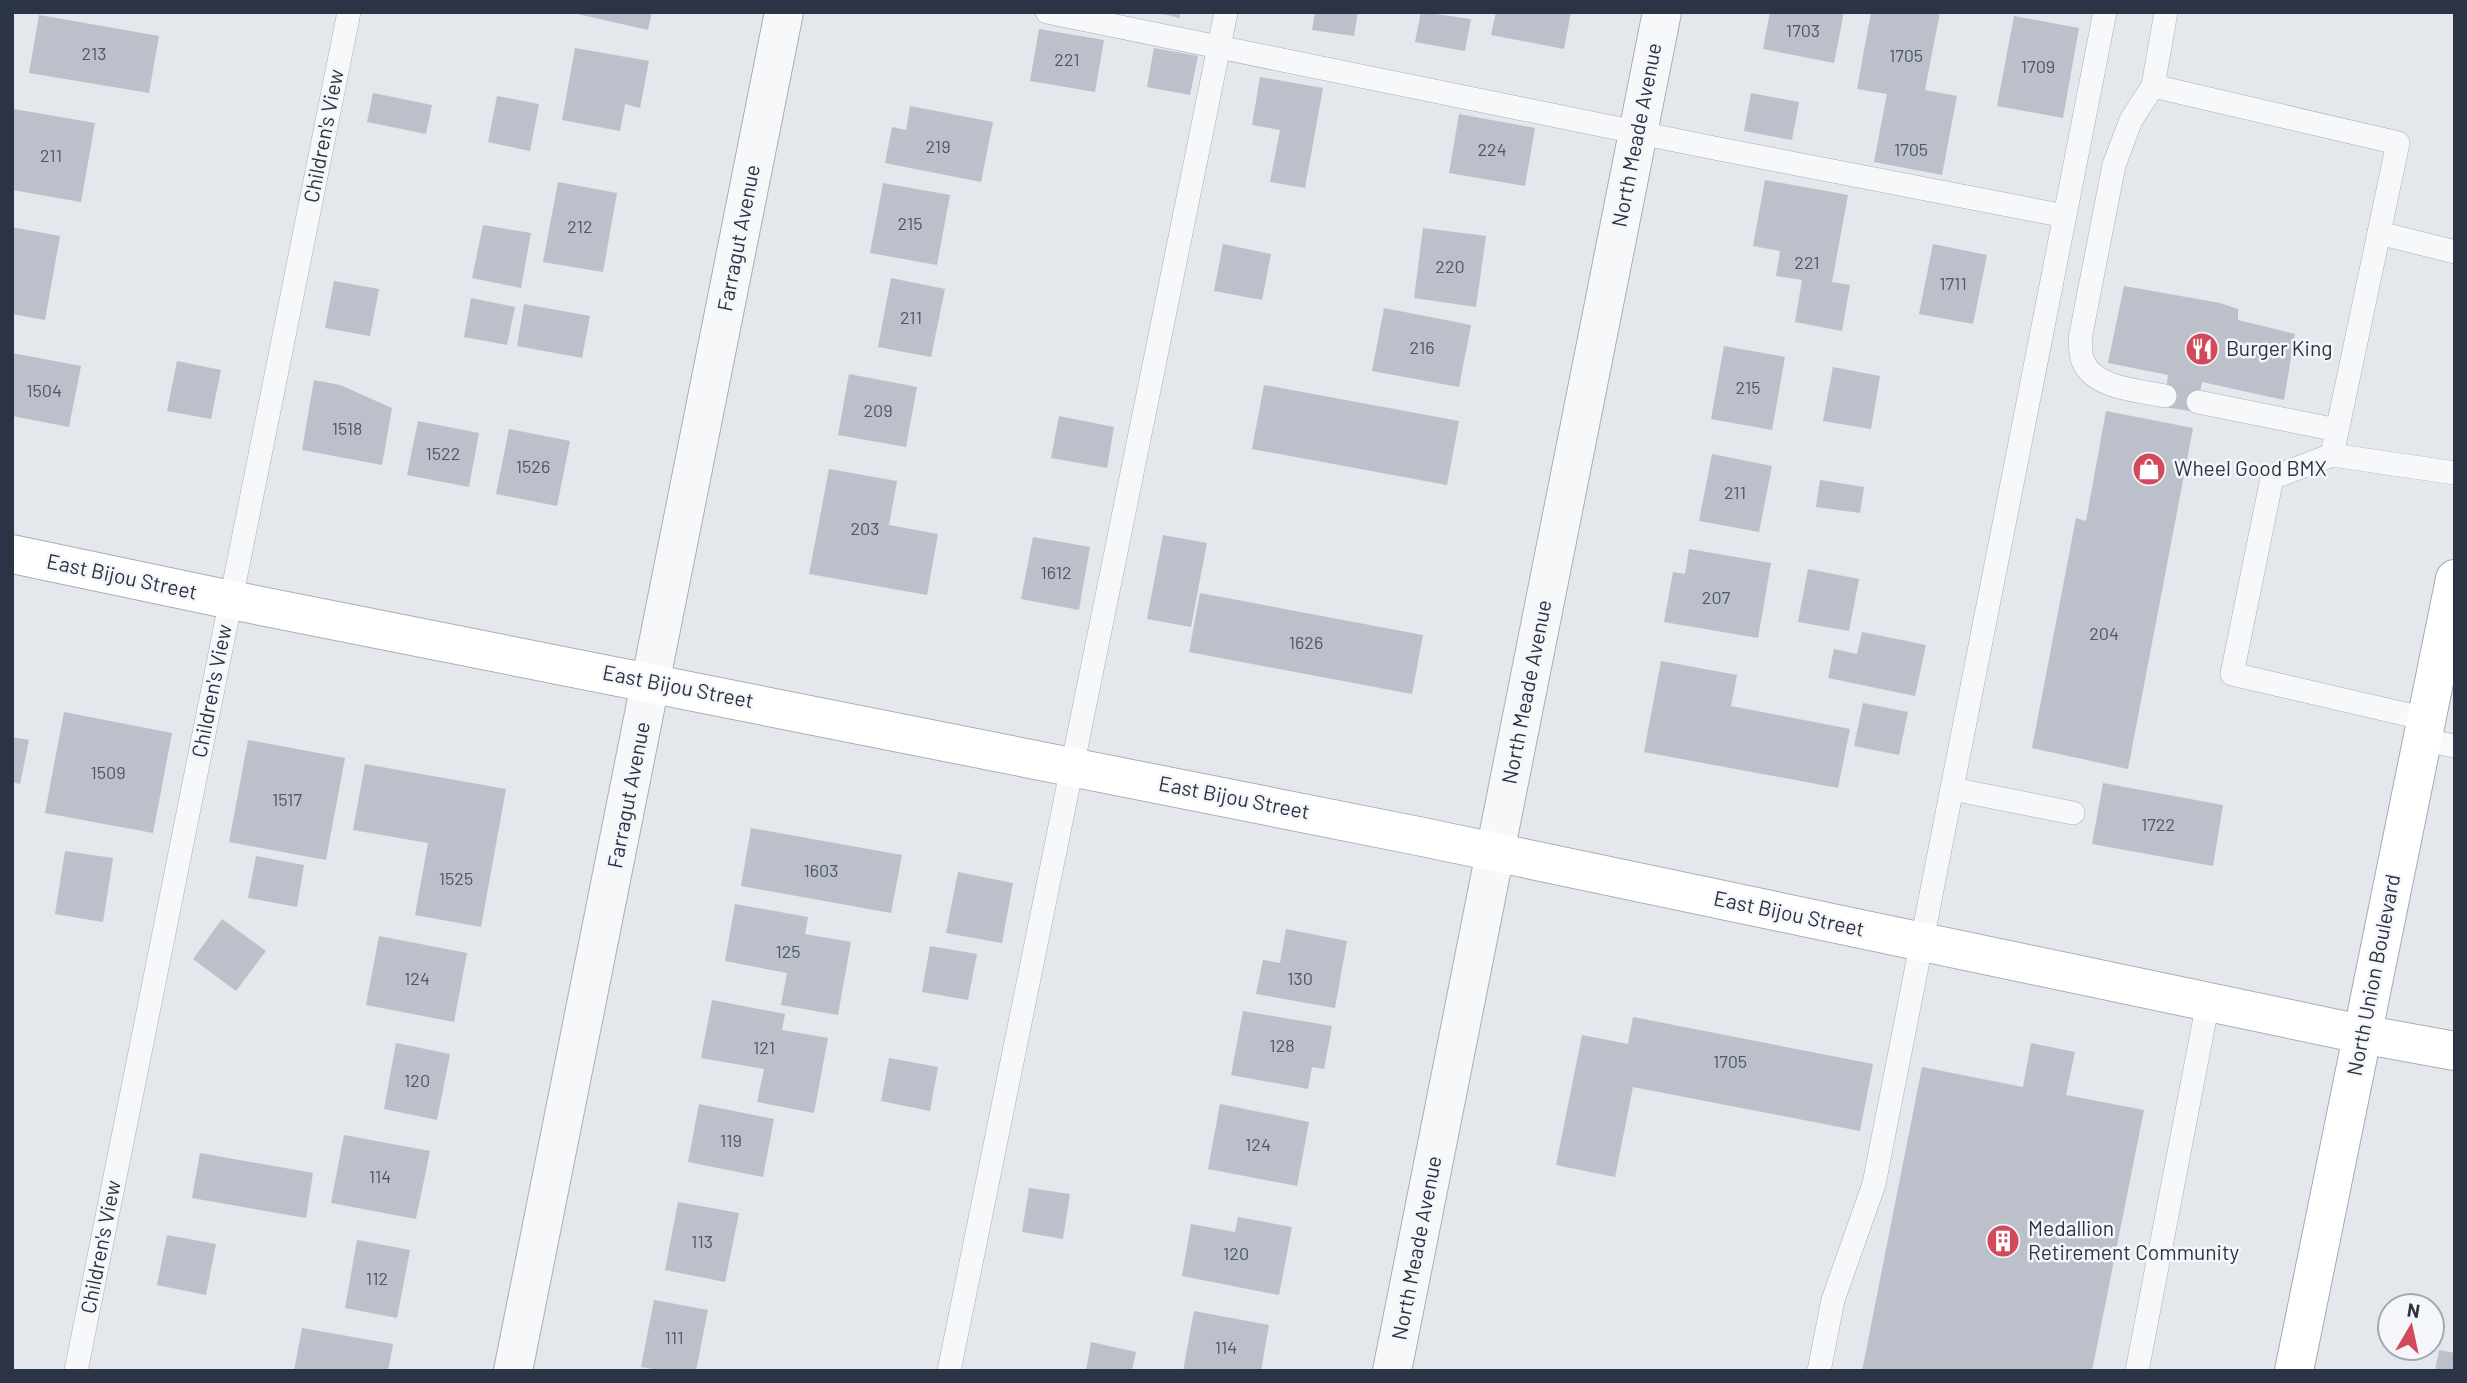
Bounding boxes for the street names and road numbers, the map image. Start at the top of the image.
street label: North Meade Avenue [1605,40,1666,229]
street label: Children's View [297,67,348,205]
street label: Farragut Avenue [711,162,764,313]
street label: East Bijou Street [45,547,200,604]
street label: North Meade Avenue [1495,597,1556,786]
street label: Children's View [185,622,236,760]
street label: East Bijou Street [601,659,756,712]
street label: Farragut Avenue [601,719,654,870]
street label: East Bijou Street [1157,770,1312,823]
street label: North Union Boulevard [2341,872,2404,1078]
street label: East Bijou Street [1712,884,1867,941]
street label: North Meade Avenue [1385,1153,1446,1342]
street label: Children's View [74,1178,125,1316]

